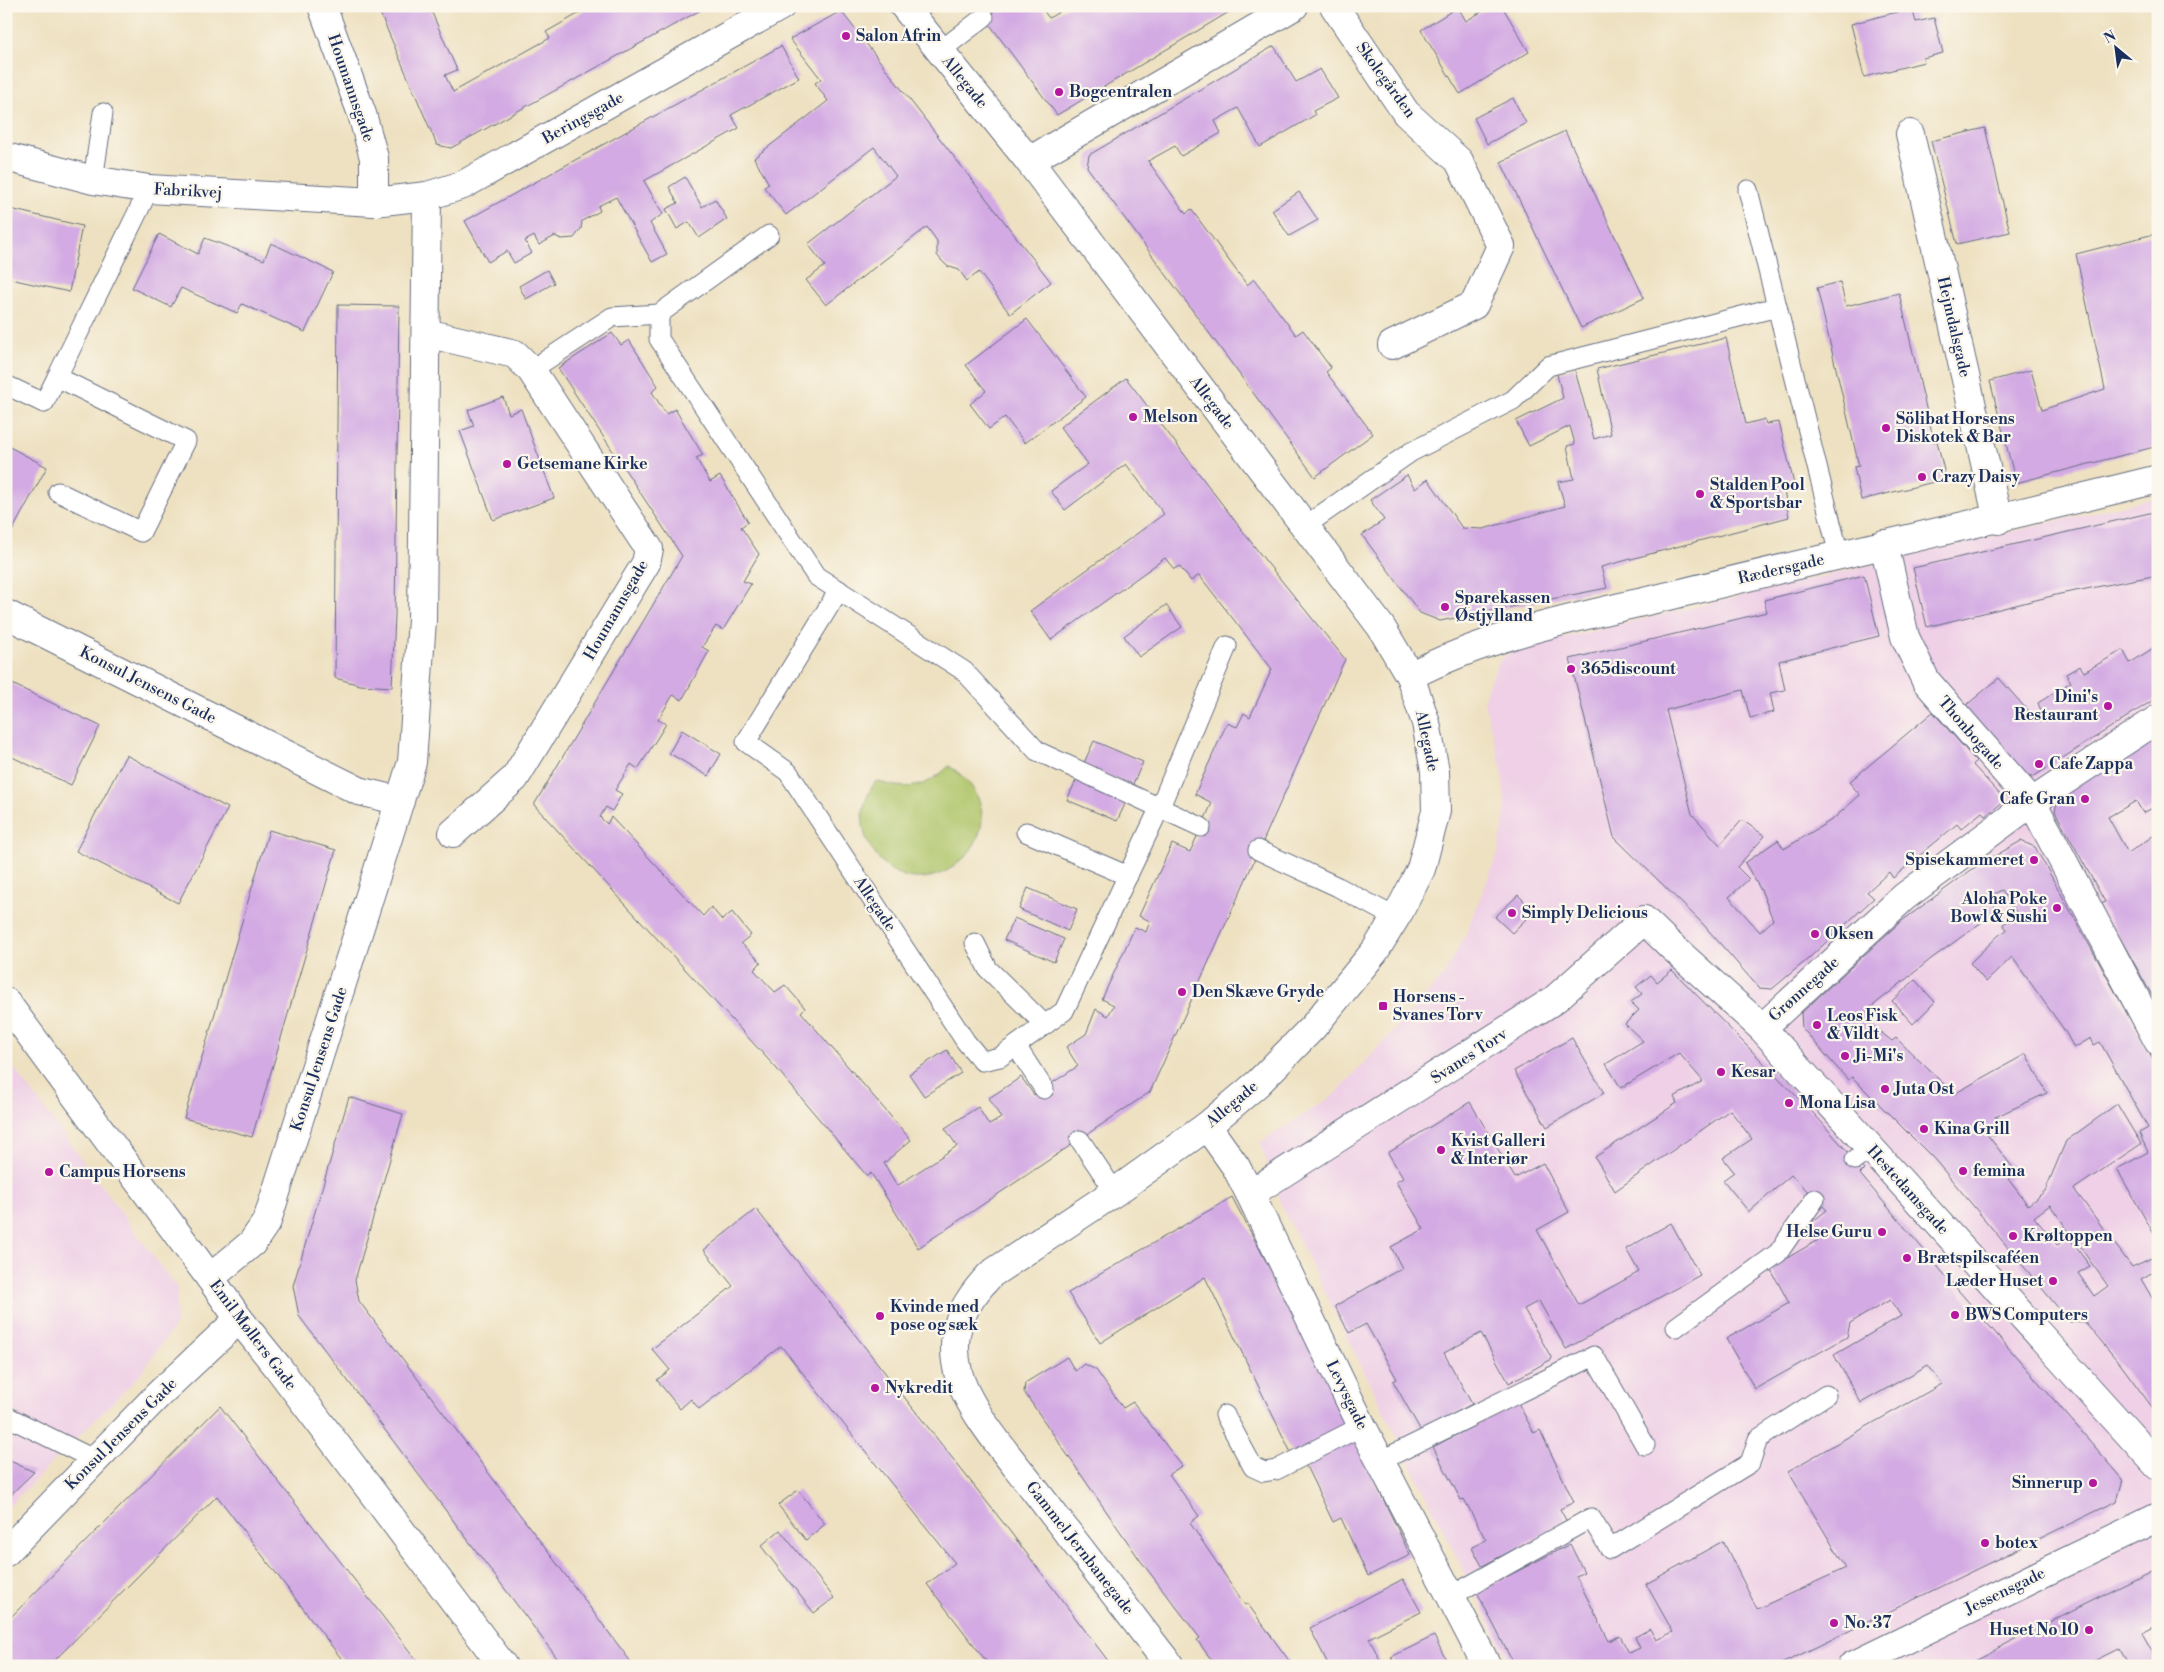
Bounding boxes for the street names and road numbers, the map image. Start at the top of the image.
street label: Houmannsgade [323,31,379,145]
street label: Skolegården [1352,38,1421,122]
street label: Allegade [937,51,992,112]
street label: Beringsgade [538,87,627,149]
street label: Fabrikvej [153,179,223,203]
street label: Hejmdalsgade [1933,275,1975,379]
street label: Allegade [1185,371,1239,434]
street label: Rædersgade [1736,549,1826,589]
street label: Houmannsgade [579,556,653,664]
street label: Konsul Jensens Gade [76,642,220,728]
street label: Thonbogade [1934,692,2008,774]
street label: Allegade [1411,708,1443,773]
street label: Allegade [849,872,901,935]
street label: Grønnegade [1765,952,1843,1026]
street label: Konsul Jensens Gade [286,984,352,1134]
street label: Svanes Torv [1427,1023,1512,1088]
street label: Allegade [1201,1076,1262,1132]
street label: Hestedamsgade [1863,1141,1953,1239]
street label: Emil Møllers Gade [205,1276,301,1394]
street label: Levysgade [1322,1357,1372,1433]
street label: Konsul Jensens Gade [61,1374,181,1494]
street label: Gammel Jernbanegade [1022,1477,1138,1619]
street label: Jessensgade [1961,1563,2049,1620]

